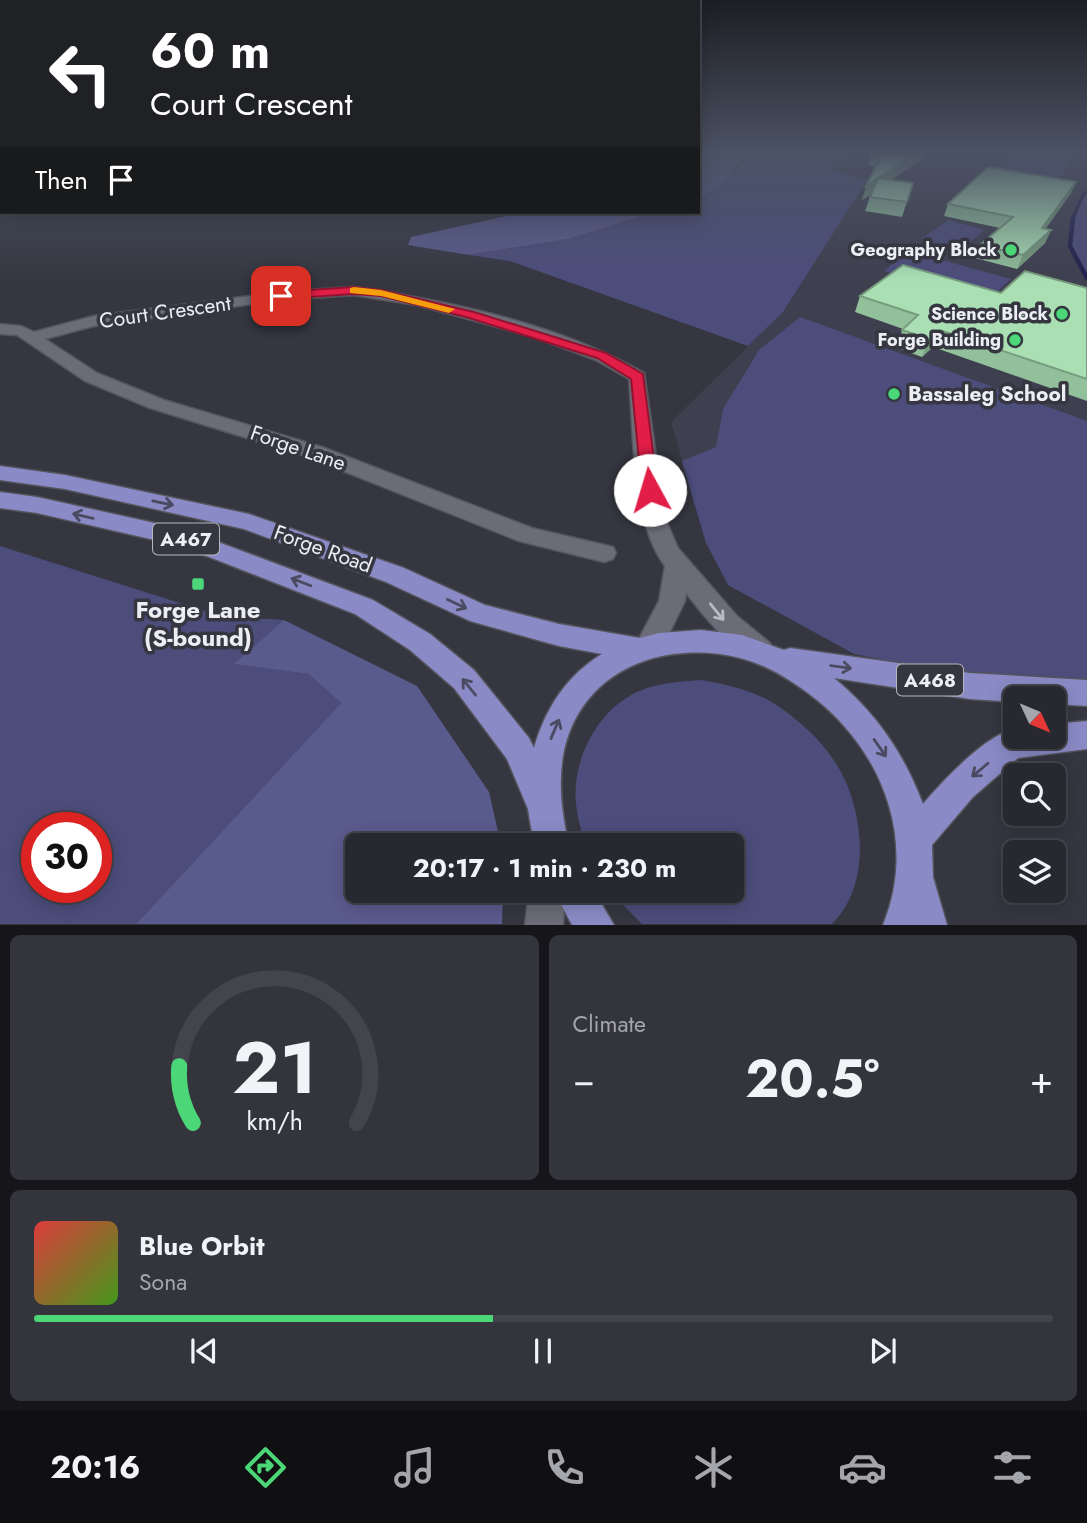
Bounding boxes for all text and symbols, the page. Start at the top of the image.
text: 60 m [150,16,270,86]
icon: left [35,28,126,119]
text: Court Crescent [150,81,353,127]
text: Then [35,161,88,199]
icon: arrive [102,161,140,199]
place label: Geography Block [851,237,998,263]
marker: Geography Block [1003,242,1019,258]
pin [251,266,311,326]
icon: arrive [262,277,300,315]
street label: Court Crescent [97,288,233,336]
place label: Science Block [931,301,1049,327]
marker: Science Block [1054,306,1070,322]
place label: Forge Building [878,327,1001,353]
marker: Forge Building [1007,332,1023,348]
place label: Bassaleg School [908,379,1066,409]
marker: Bassaleg School [886,386,902,402]
street label: Forge Lane [246,418,350,478]
position arrow [613,453,687,527]
one-way arrow [151,497,174,511]
one-way arrow [72,509,95,522]
street label: Forge Road [270,517,376,581]
road number: A467 [153,524,219,554]
one-way arrow [290,574,312,587]
marker: Forge Lane (S-bound) [190,576,206,592]
place label: Forge Lane (S-bound) [136,592,260,655]
one-way arrow [446,598,467,611]
one-way arrow [709,602,724,620]
one-way arrow [829,661,852,674]
road number: A468 [897,664,963,695]
one-way arrow [462,678,477,696]
north arrow [1003,686,1066,749]
map controls [1003,686,1066,903]
one-way arrow [549,719,562,740]
one-way arrow [873,738,887,757]
one-way arrow [971,762,989,778]
button: search [1003,763,1066,826]
speed limit sign: 30 [21,812,112,903]
button: layers [1003,840,1066,903]
text: 20:17 · 1 min · 230 m [413,849,676,887]
text: Climate [573,1007,646,1041]
text: 21 [232,1016,317,1121]
text: 20.5° [745,1041,879,1117]
text: − [573,1052,595,1107]
text: + [1030,1052,1053,1107]
text: km/h [246,1103,303,1139]
text: Blue Orbit [139,1227,264,1265]
text: Sona [139,1265,187,1299]
icon: previous [185,1332,223,1370]
icon: pause [524,1332,562,1370]
icon: next [864,1332,902,1370]
icon: directions [241,1443,290,1492]
icon: music [390,1443,439,1492]
icon: phone [540,1443,589,1492]
icon: climate [689,1443,738,1492]
icon: car [838,1443,887,1492]
icon: filters [988,1443,1037,1492]
text: 20:16 [50,1444,140,1490]

